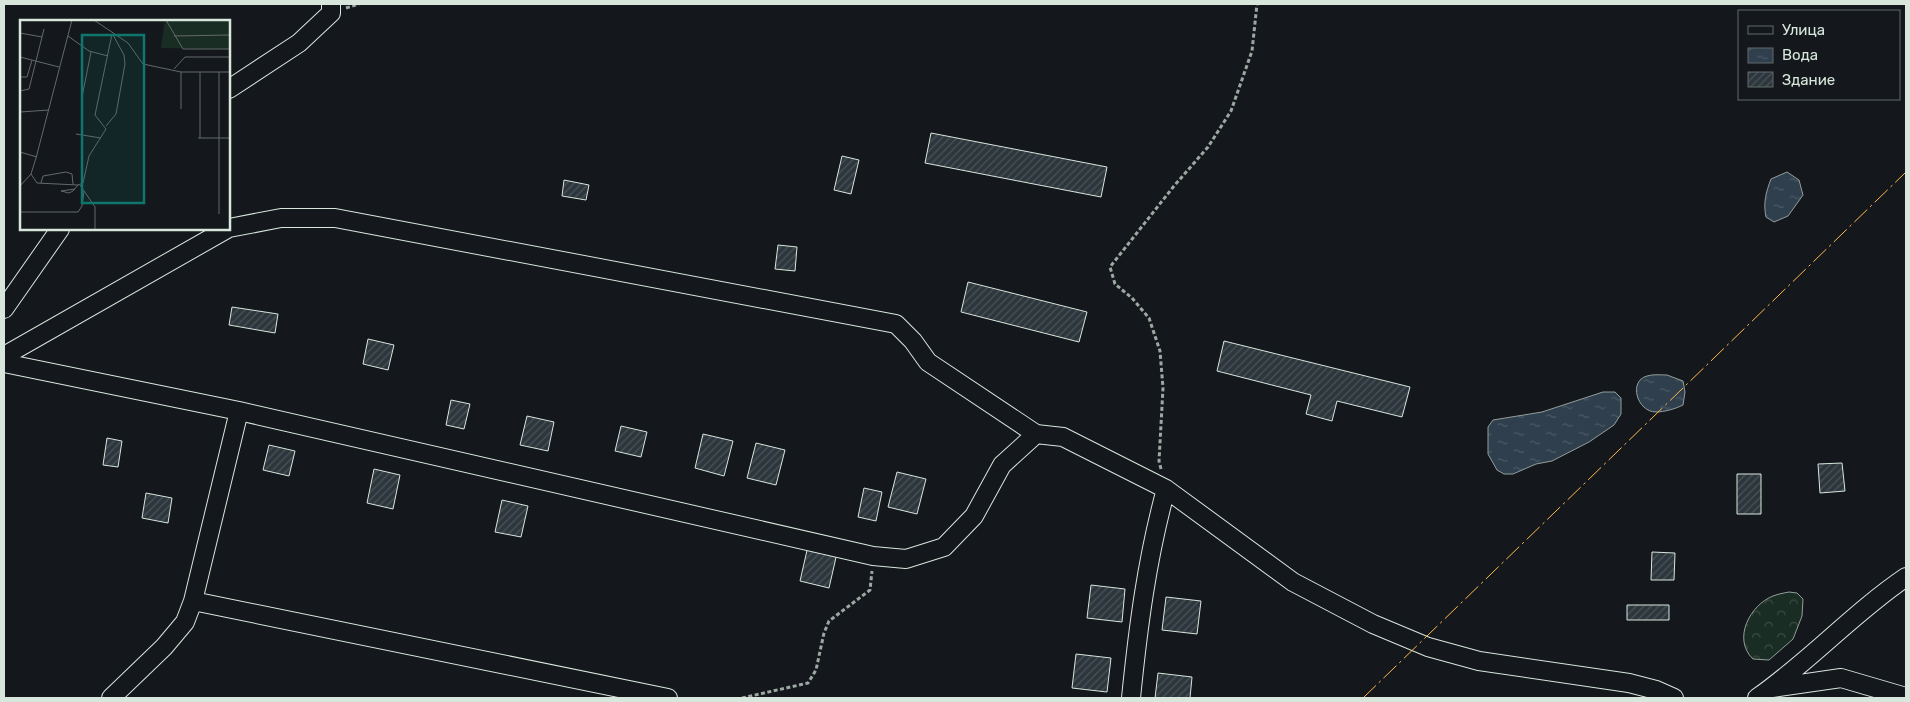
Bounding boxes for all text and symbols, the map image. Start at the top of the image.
legend [1738,10,1900,100]
inset map [20,20,230,230]
text: Улица [1782,21,1825,39]
text: Вода [1782,46,1818,64]
text: Здание [1782,71,1835,89]

